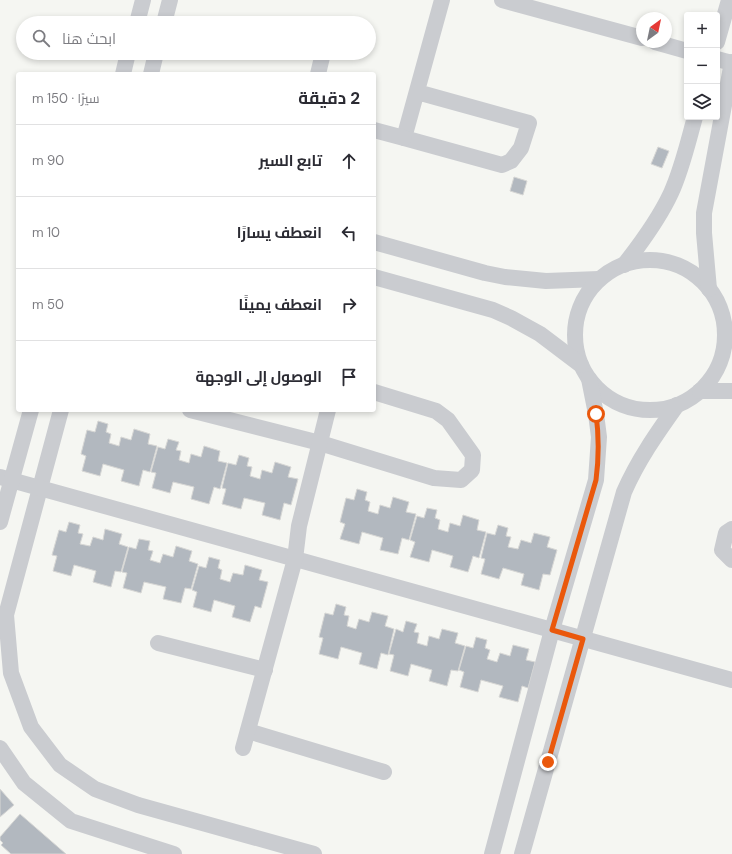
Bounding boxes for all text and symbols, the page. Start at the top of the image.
north arrow [636,12,672,48]
map controls [684,12,720,120]
button: + [684,12,720,48]
search box [16,16,376,60]
icon: search [30,27,52,49]
text: ابحث هنا [62,29,116,49]
button: − [684,48,720,84]
button: layers [684,84,720,120]
text: 2 دقيقة [298,87,360,109]
text: سيرًا · 150 m [32,90,99,107]
icon: ahead [338,150,360,172]
text: تابع السير [259,151,322,171]
text: 90 m [32,152,64,169]
icon: left [338,222,360,244]
text: انعطف يسارًا [237,223,322,243]
text: 10 m [32,224,60,241]
icon: right [338,294,360,316]
text: انعطف يمينًا [239,295,322,315]
text: 50 m [32,296,64,313]
icon: arrive [338,366,360,388]
text: الوصول إلى الوجهة [195,367,322,387]
route start [587,405,605,423]
route end [539,753,557,771]

